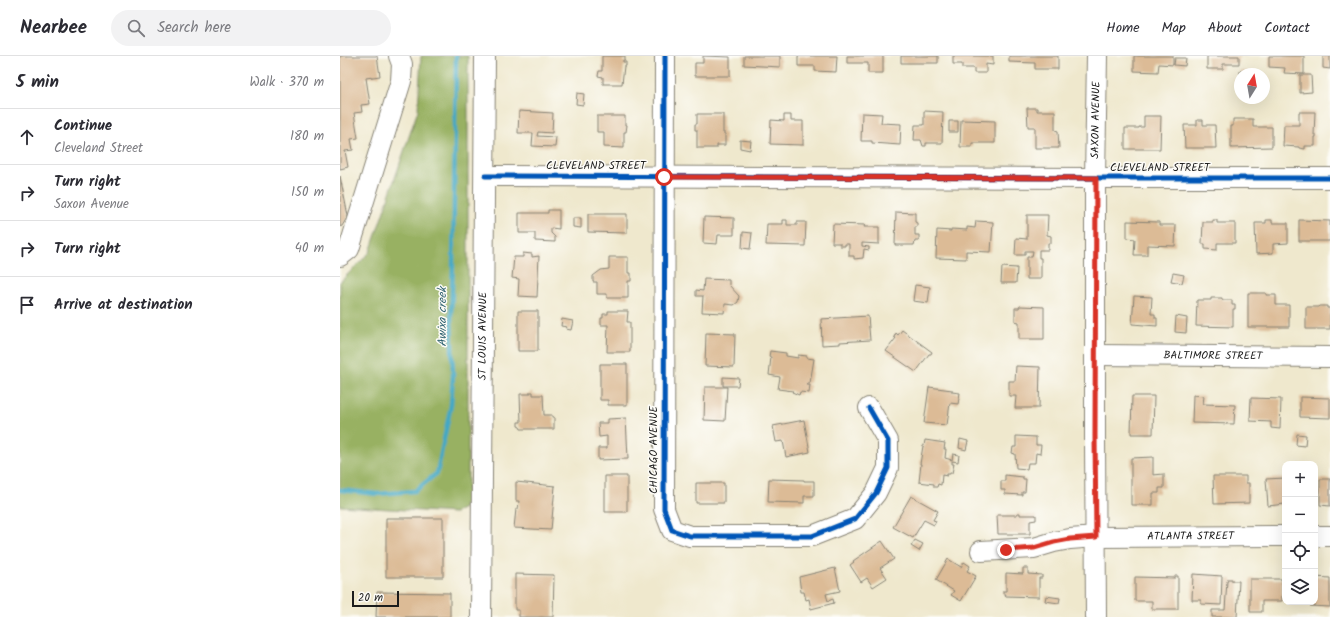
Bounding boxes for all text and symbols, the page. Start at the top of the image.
search box [111,10,391,46]
text: Nearbee [20,13,87,43]
text: Search here [157,16,231,40]
icon: search [125,17,147,39]
text: Home [1106,17,1140,39]
text: Map [1162,17,1186,39]
text: About [1208,17,1242,39]
text: Contact [1264,17,1310,39]
north arrow [1234,68,1270,104]
text: 5 min [16,69,59,96]
text: Walk · 370 m [249,72,324,93]
street label: SAXON AVENUE [1086,81,1106,159]
text: Continue [54,114,112,138]
icon: ahead [16,126,38,148]
text: 180 m [290,126,324,147]
text: Cleveland Street [54,138,143,159]
street label: CLEVELAND STREET [546,157,647,175]
street label: CLEVELAND STREET [1110,159,1211,177]
route start [655,168,673,186]
text: Turn right [54,170,121,194]
icon: right [16,182,38,204]
text: 150 m [291,182,324,203]
text: Saxon Avenue [54,194,129,215]
text: Turn right [54,237,121,261]
icon: right [16,238,38,260]
text: 40 m [295,238,324,259]
water label: Awixa creek [433,285,452,347]
street label: ST LOUIS AVENUE [474,291,492,380]
text: Arrive at destination [54,293,193,317]
icon: arrive [16,294,38,316]
street label: BALTIMORE STREET [1164,347,1264,365]
street label: CHICAGO AVENUE [645,405,663,494]
map controls [1282,461,1318,605]
button: + [1282,461,1318,497]
button: − [1282,497,1318,533]
street label: ATLANTA STREET [1147,527,1235,546]
button: locate [1282,533,1318,569]
route end [997,541,1015,559]
button: layers [1282,569,1318,605]
scale bar [352,589,399,608]
text: 20 m [358,589,383,607]

